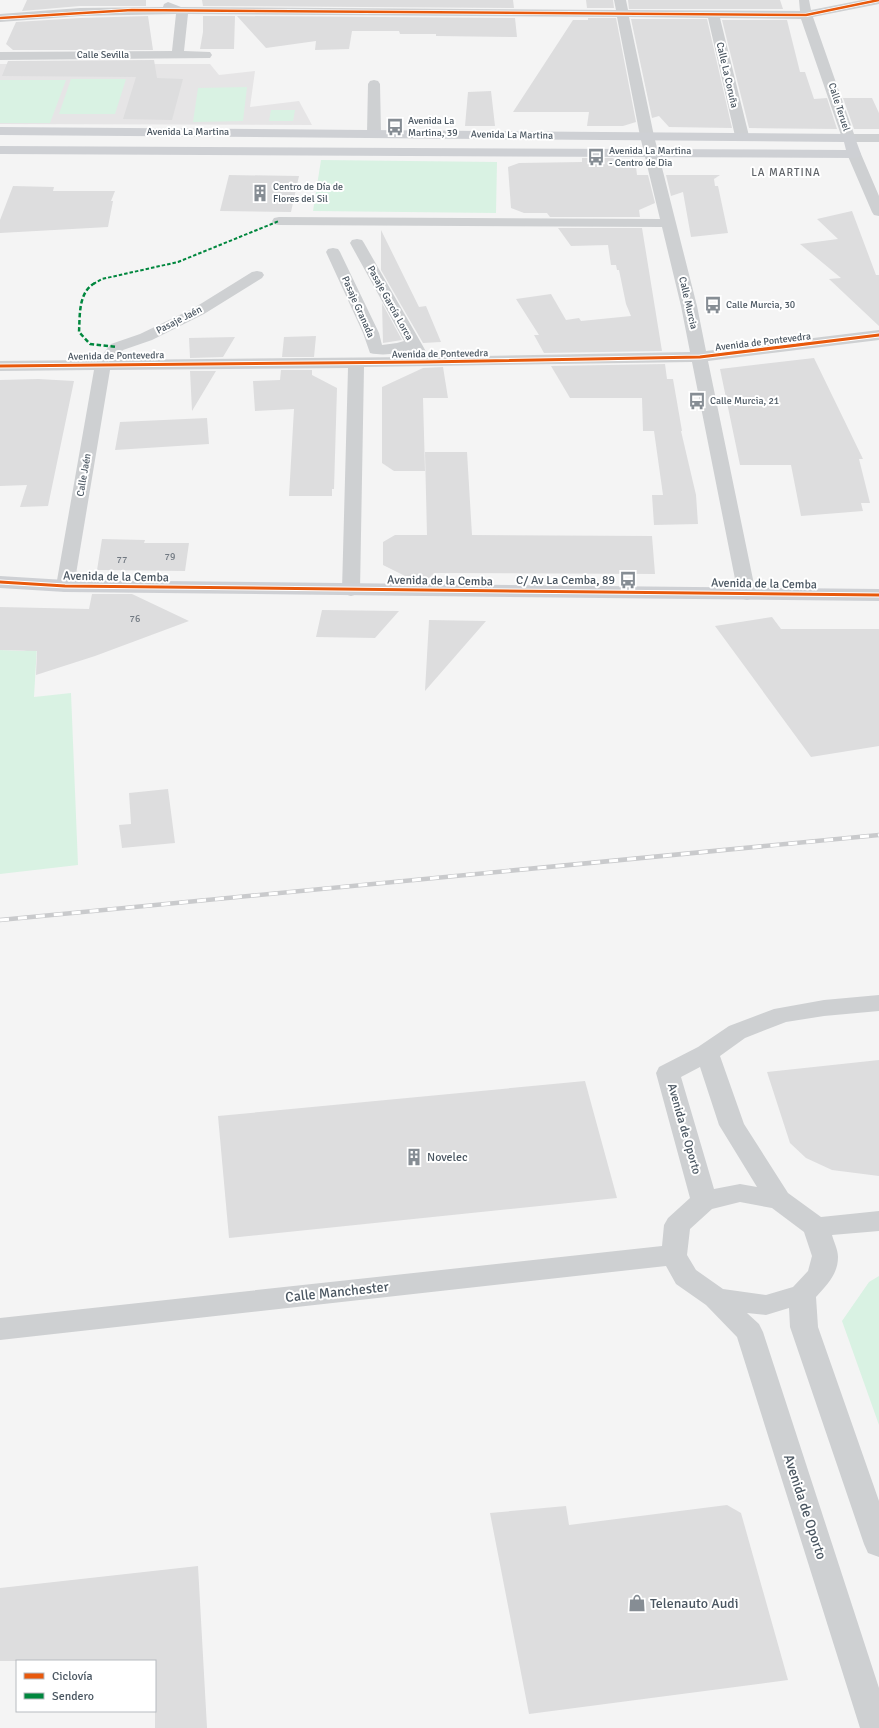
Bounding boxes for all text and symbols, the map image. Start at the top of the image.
street label: Calle La Coruña [714,41,740,109]
street label: Calle Sevilla [77,49,129,61]
street label: Calle Teruel [826,81,852,133]
place label: Avenida La Martina, 39 [408,115,458,139]
bus stop icon: Avenida La Martina, 39 [385,117,405,137]
street label: Avenida La Martina [147,126,229,138]
street label: Avenida La Martina [471,128,553,142]
place label: Avenida La Martina - Centro de Dia [609,145,691,169]
bus stop icon: Avenida La Martina - Centro de Dia [586,147,606,167]
district label: LA MARTINA [751,166,821,179]
place label: Centro de Día de Flores del Sil [273,181,343,205]
building icon: Centro de Día de Flores del Sil [250,183,270,203]
street label: Pasaje García Lorca [365,264,415,342]
street label: Pasaje Granada [339,274,377,340]
street label: Calle Murcia [676,276,700,330]
bus stop icon: Calle Murcia, 30 [703,295,723,315]
place label: Calle Murcia, 30 [726,299,795,311]
street label: Pasaje Jaén [154,303,204,337]
street label: Avenida de Pontevedra [714,330,812,354]
street label: Avenida de Pontevedra [392,347,488,361]
street label: Avenida de Pontevedra [68,349,164,363]
bus stop icon: Calle Murcia, 21 [687,391,707,411]
place label: Calle Murcia, 21 [710,395,779,407]
street label: Calle Jaén [74,452,94,498]
house number: 79 [165,551,175,563]
house number: 77 [117,554,127,566]
street label: Avenida de la Cemba [63,569,169,585]
bus stop icon: C/ Av La Cemba, 89 [618,570,638,590]
street label: Avenida de la Cemba [387,573,493,589]
place label: C/ Av La Cemba, 89 [516,573,615,588]
street label: Avenida de la Cemba [711,576,817,592]
house number: 76 [130,613,140,625]
street label: Avenida de Oporto [664,1082,704,1176]
building icon: Novelec [404,1147,424,1167]
place label: Novelec [427,1150,468,1165]
street label: Calle Manchester [284,1278,390,1306]
street label: Avenida de Oporto [780,1452,830,1562]
shop icon: Telenauto Audi [627,1593,647,1613]
place label: Telenauto Audi [650,1595,738,1612]
legend [16,1660,156,1712]
text: Ciclovía [52,1669,93,1684]
text: Sendero [52,1689,94,1704]

